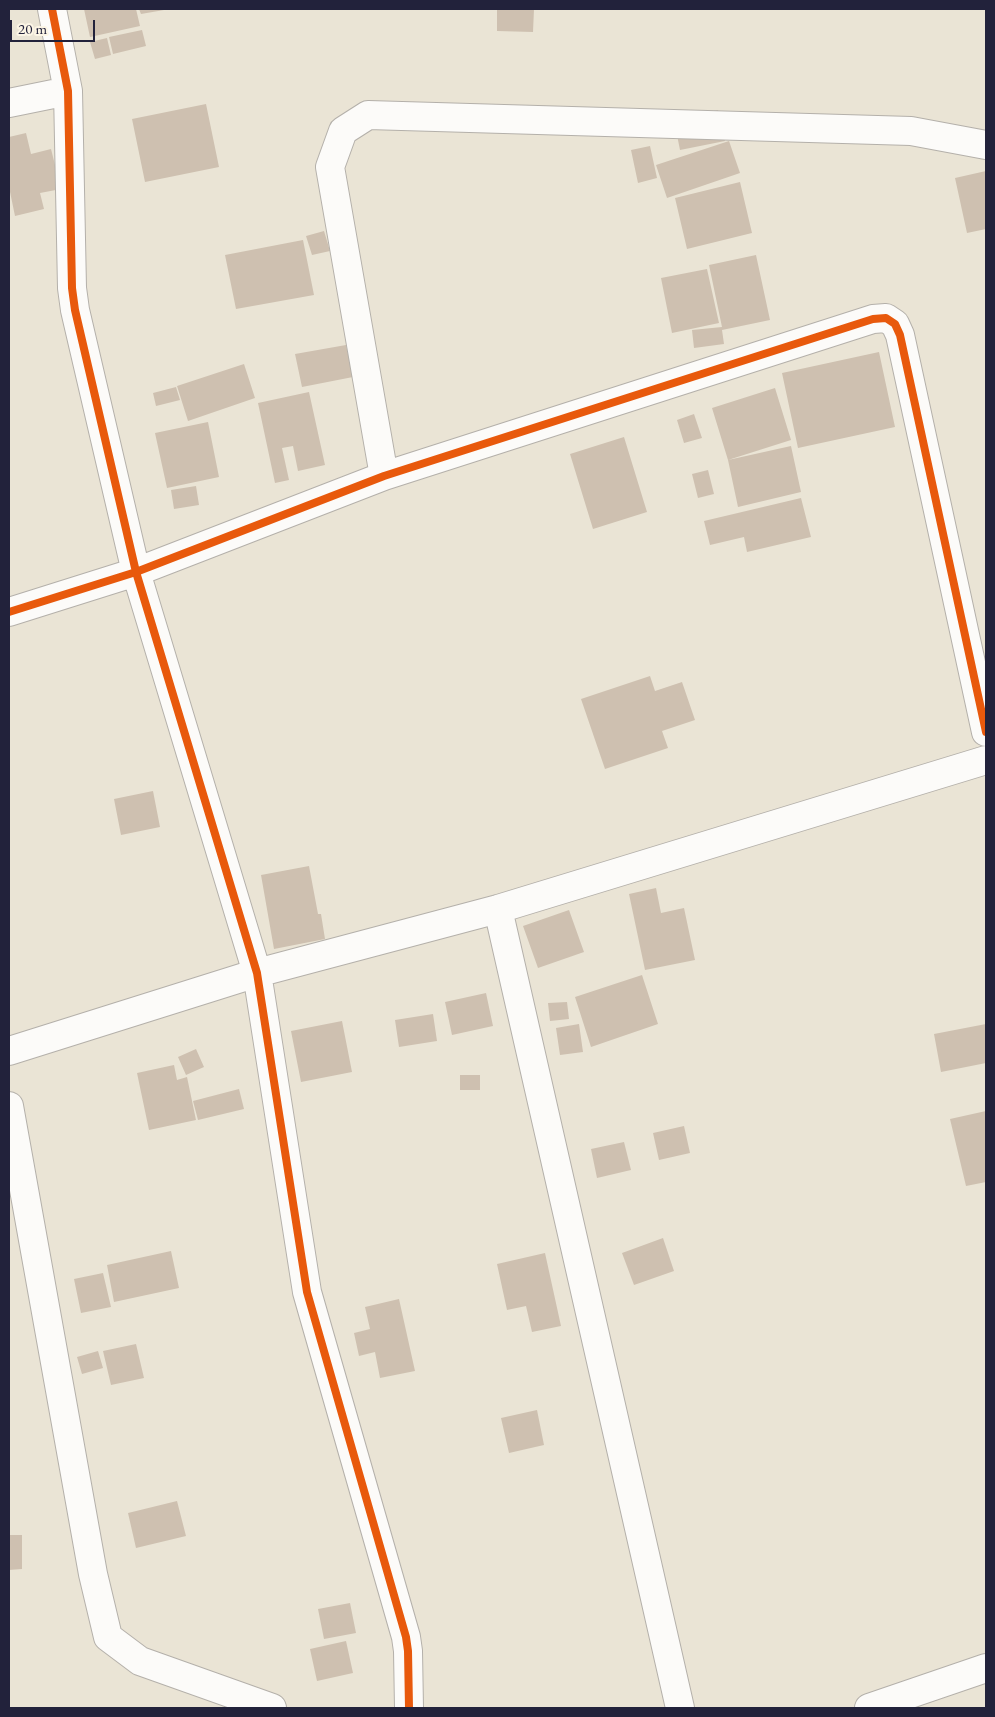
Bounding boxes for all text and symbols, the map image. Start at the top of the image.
scale bar [12,10,98,42]
text: 20 m [18,19,47,38]

